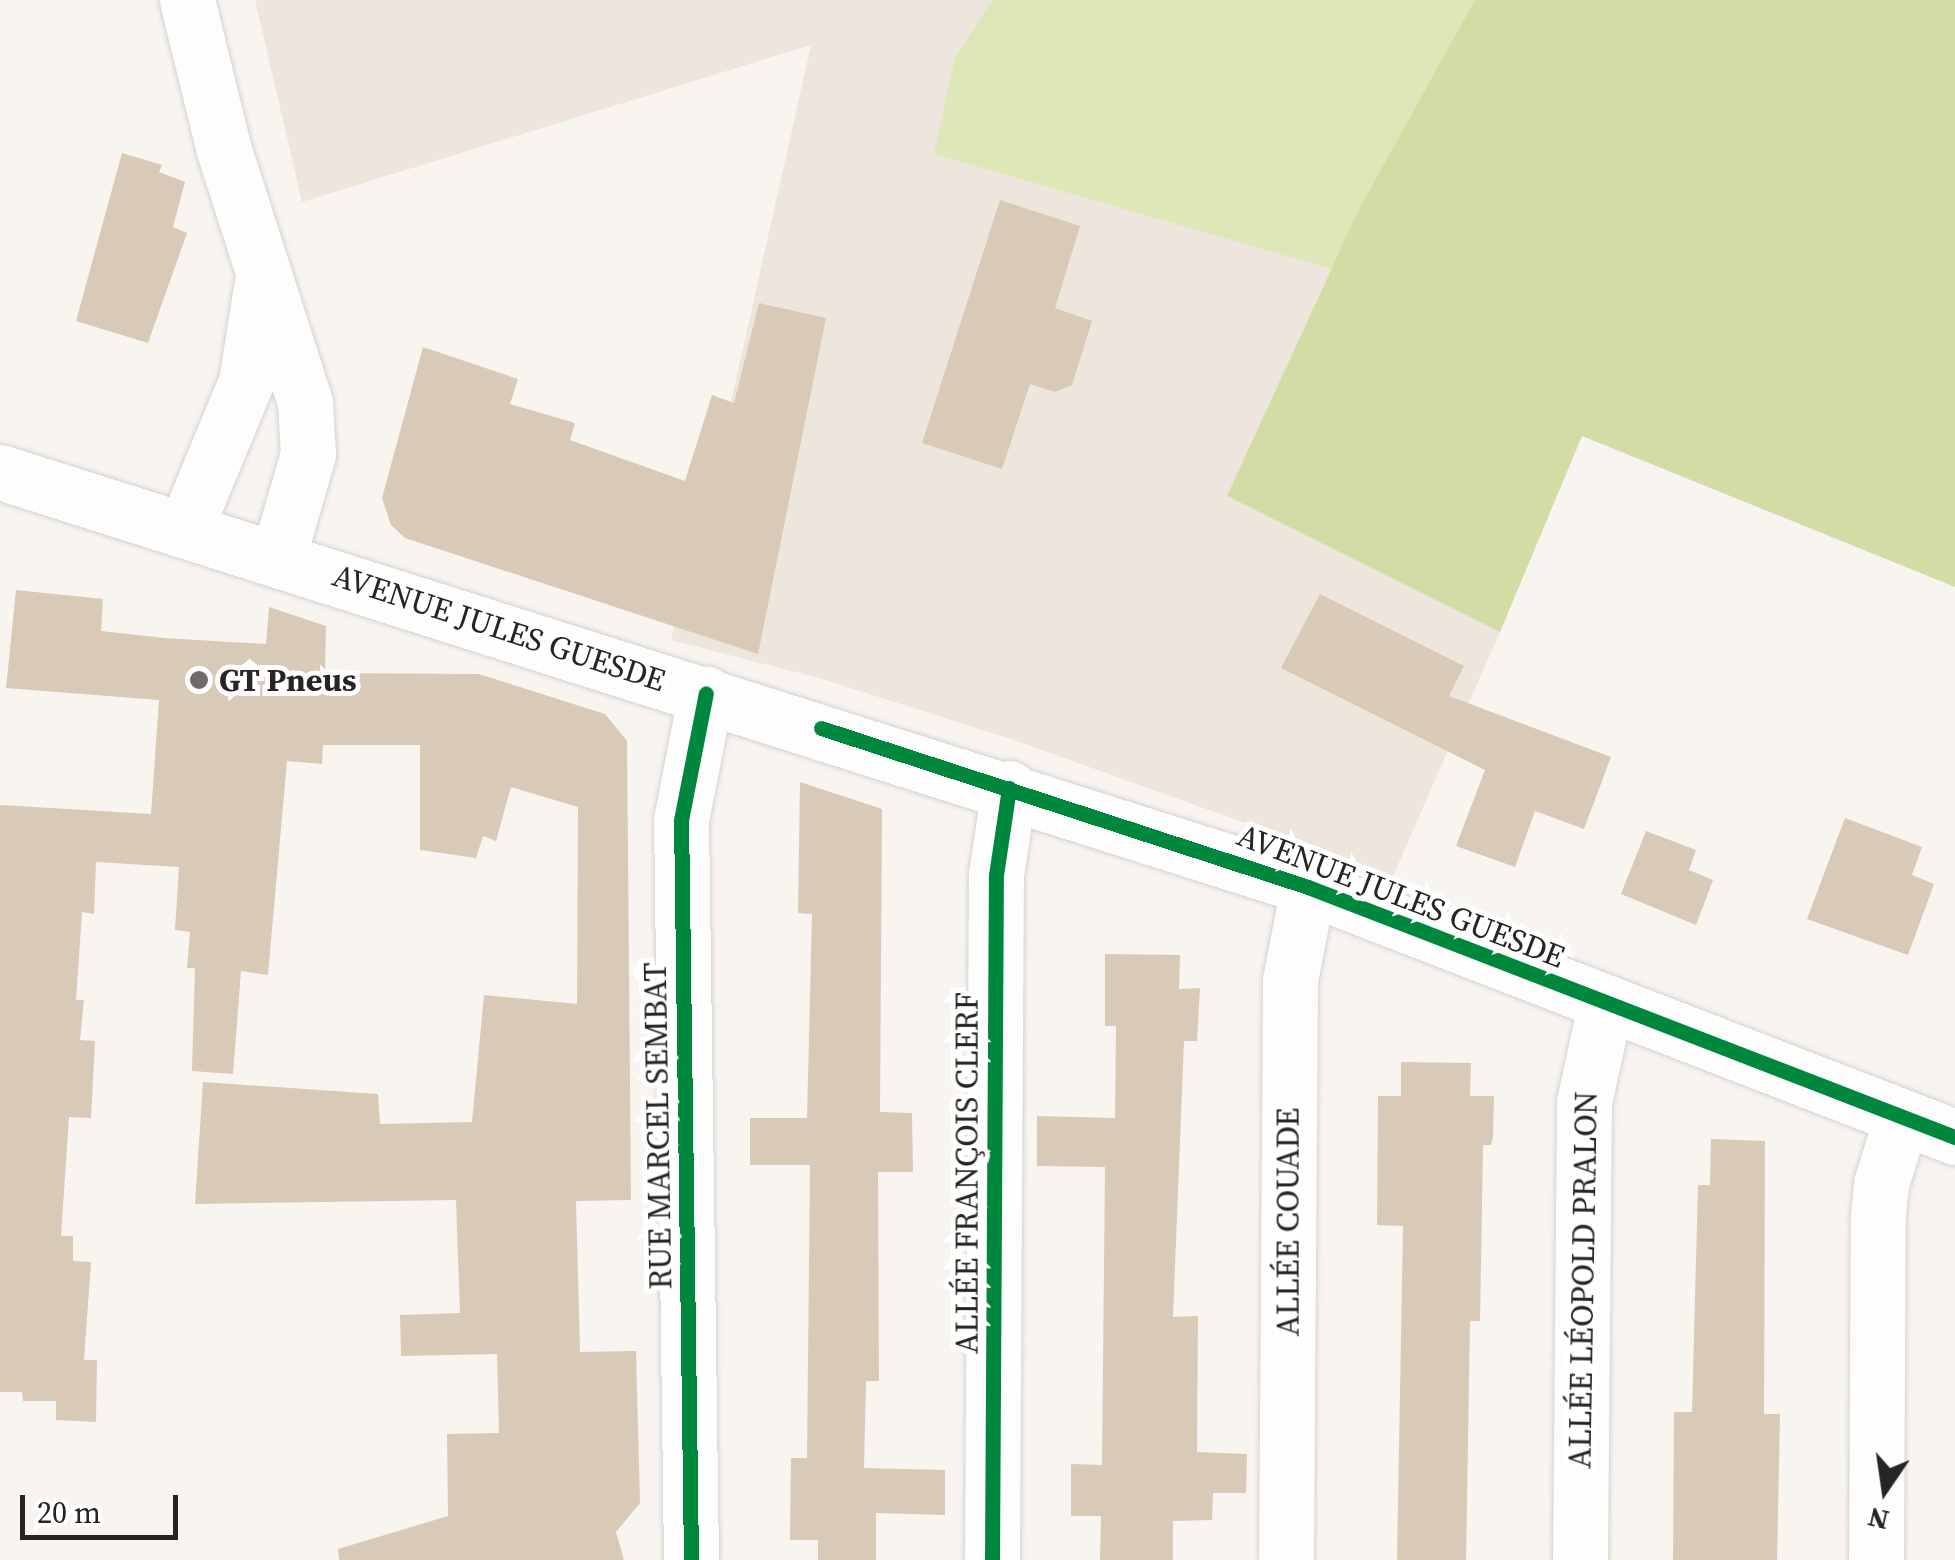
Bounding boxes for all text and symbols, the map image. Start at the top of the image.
street label: AVENUE JULES GUESDE [328,556,670,700]
place label: GT Pneus [219,661,357,699]
marker: GT Pneus [188,669,210,691]
street label: AVENUE JULES GUESDE [1232,816,1570,976]
street label: RUE MARCEL SEMBAT [636,962,680,1290]
street label: ALLÉE FRANÇOIS CLERF [948,992,986,1354]
street label: ALLÉE LÉOPOLD PRALON [1561,1091,1605,1469]
street label: ALLÉE COUADE [1269,1108,1307,1336]
north arrow [1835,1440,1935,1540]
scale bar [25,1475,182,1537]
text: 20 m [37,1492,101,1533]
text: N [1864,1498,1892,1540]

